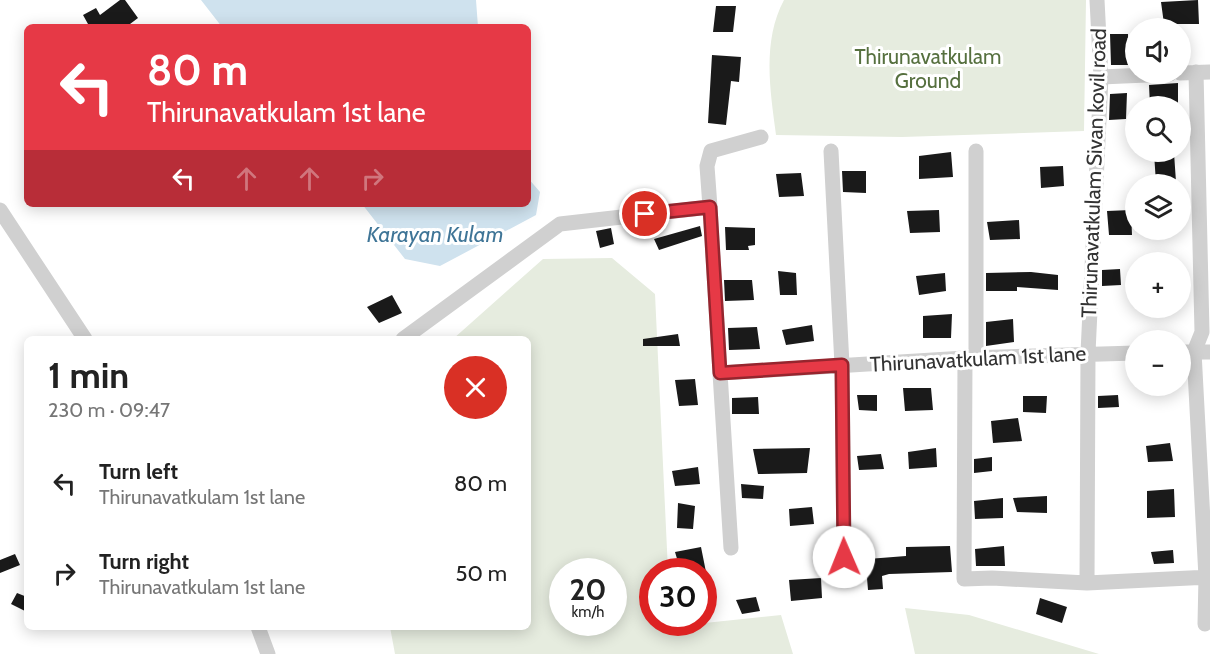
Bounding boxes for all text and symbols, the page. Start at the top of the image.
map controls [1125,18,1191,396]
button: sound [1125,18,1191,84]
street label: Thirunavatkulam Sivan kovil road [1076,28,1111,318]
text: 80 m [147,44,248,96]
park label: Thirunavatkulam Ground [855,44,1002,93]
icon: left [48,48,126,126]
text: Thirunavatkulam 1st lane [147,96,425,129]
button: search [1125,96,1191,162]
icon: left [167,162,200,195]
icon: ahead [230,162,263,195]
icon: ahead [293,162,326,195]
icon: right [356,162,389,195]
button: layers [1125,174,1191,240]
pin [619,188,670,239]
icon: arrive [628,197,661,230]
water label: Karayan Kulam [367,221,503,248]
button: + [1125,252,1191,318]
button: − [1125,330,1191,396]
street label: Thirunavatkulam 1st lane [869,340,1087,377]
text: 1 min [48,353,129,397]
button: close [444,356,507,419]
text: 230 m · 09:47 [48,398,170,422]
text: Turn left [99,458,178,485]
icon: left [48,467,81,500]
text: 80 m [454,470,507,497]
text: Thirunavatkulam 1st lane [99,485,305,509]
position arrow [812,525,876,589]
text: Turn right [99,548,189,575]
icon: right [48,557,81,590]
speed limit sign: 30 [639,558,717,636]
text: 50 m [455,560,507,587]
text: 20 [569,571,607,608]
text: Thirunavatkulam 1st lane [99,575,305,599]
text: km/h [572,603,604,621]

